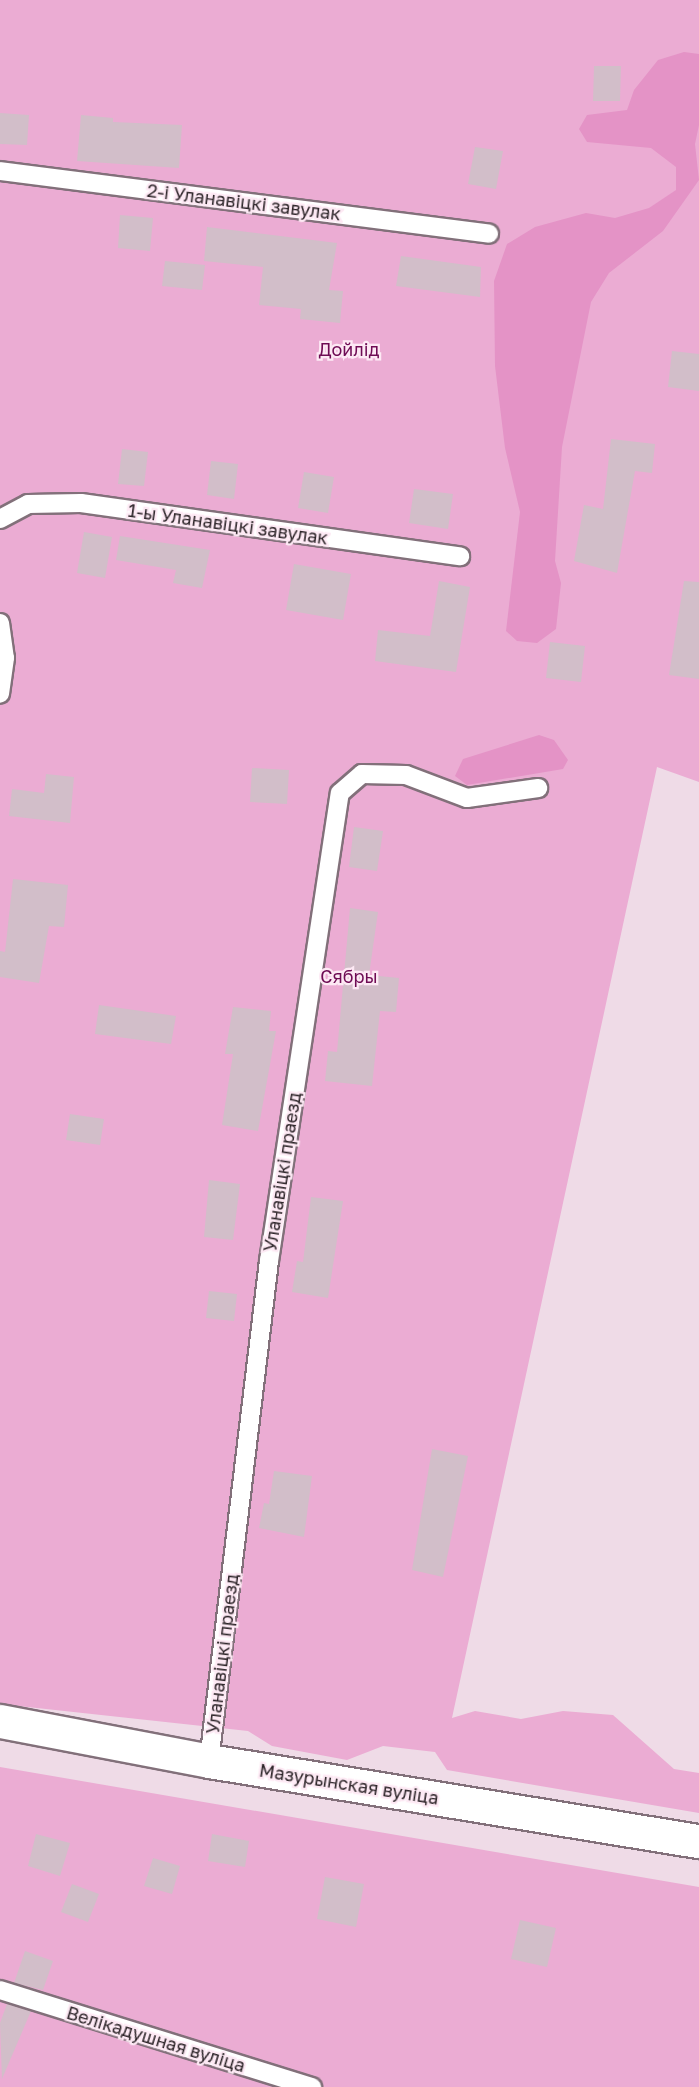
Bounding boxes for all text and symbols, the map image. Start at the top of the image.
street label: 2-і Уланавіцкі завулак [146,179,342,225]
park label: Дойлід [319,338,379,360]
street label: 1-ы Уланавіцкі завулак [127,499,329,549]
park label: Сябры [320,965,378,987]
street label: Уланавіцкі праезд [259,1091,305,1253]
street label: Уланавіцкі праезд [201,1573,243,1735]
street label: Мазурынская вуліца [258,1759,440,1809]
street label: Велікадушная вуліца [64,2002,248,2076]

